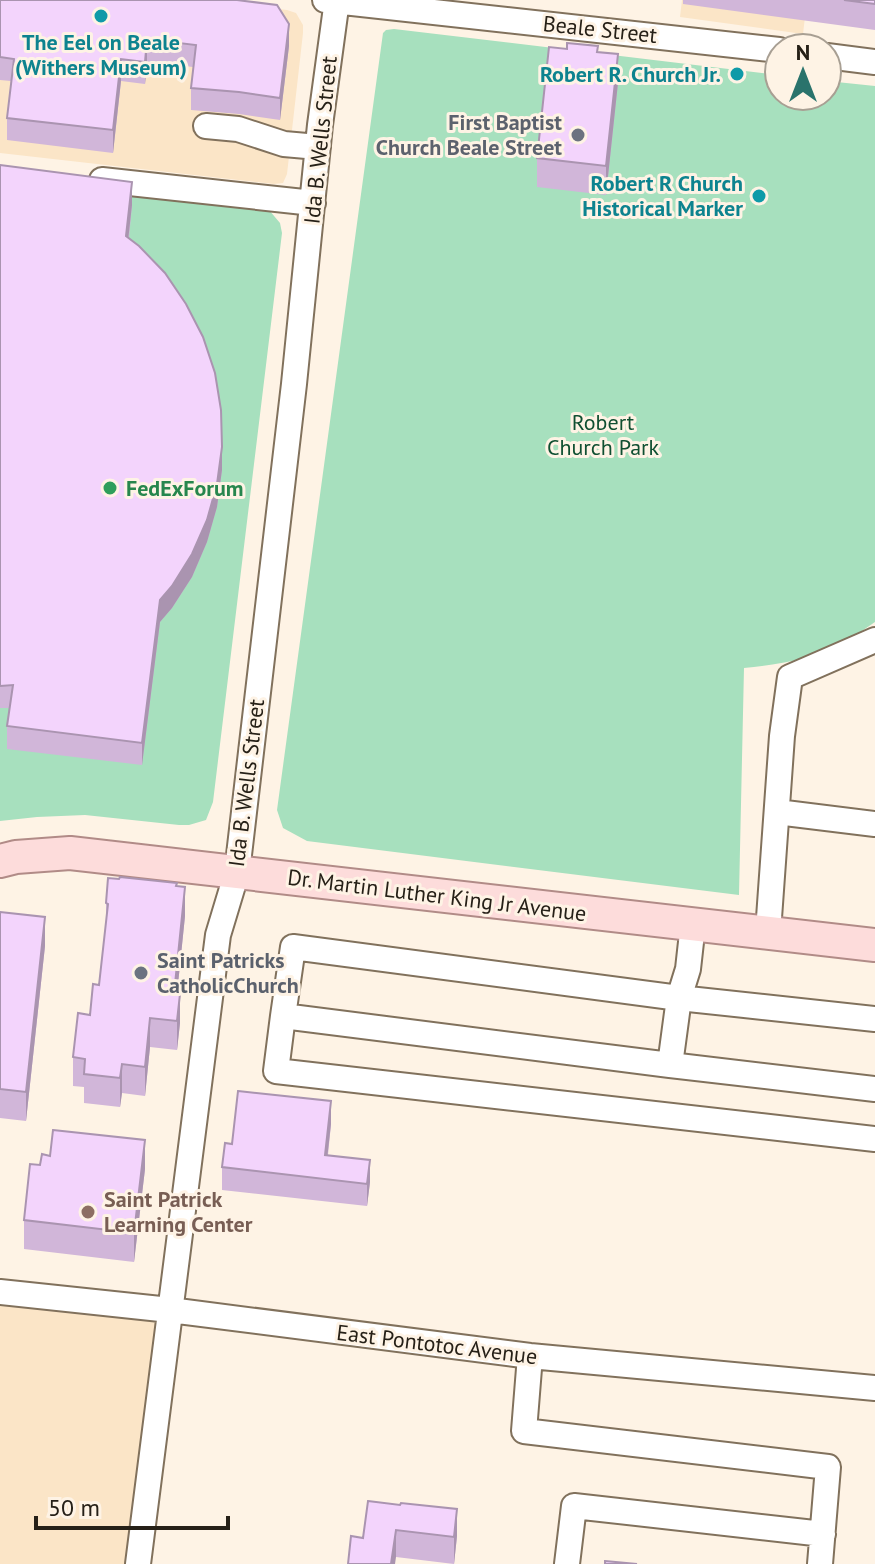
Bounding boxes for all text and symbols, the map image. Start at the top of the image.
marker: The Eel on Beale (Withers Museum) [92,7,110,25]
street label: Beale Street [542,9,659,49]
place label: The Eel on Beale (Withers Museum) [15,28,187,81]
north arrow [763,32,843,112]
text: N [796,38,810,66]
street label: Ida B. Wells Street [297,54,343,225]
place label: Robert R. Church Jr. [540,60,721,88]
marker: Robert R. Church Jr. [728,65,746,83]
place label: First Baptist Church Beale Street [376,108,562,161]
marker: First Baptist Church Beale Street [569,126,587,144]
place label: Robert R Church Historical Marker [582,169,743,222]
marker: Robert R Church Historical Marker [750,187,768,205]
park label: Robert Church Park [547,408,660,461]
place label: FedExForum [126,474,244,502]
marker: FedExForum [101,479,119,497]
street label: Ida B. Wells Street [222,697,270,869]
street label: Dr. Martin Luther King Jr Avenue [286,863,588,927]
place label: Saint Patricks CatholicChurch [157,946,299,999]
marker: Saint Patricks CatholicChurch [132,964,150,982]
place label: Saint Patrick Learning Center [104,1185,253,1238]
marker: Saint Patrick Learning Center [79,1203,97,1221]
street label: East Pontotoc Avenue [335,1318,539,1370]
scale bar [36,1480,228,1530]
text: 50 m [48,1492,100,1523]

